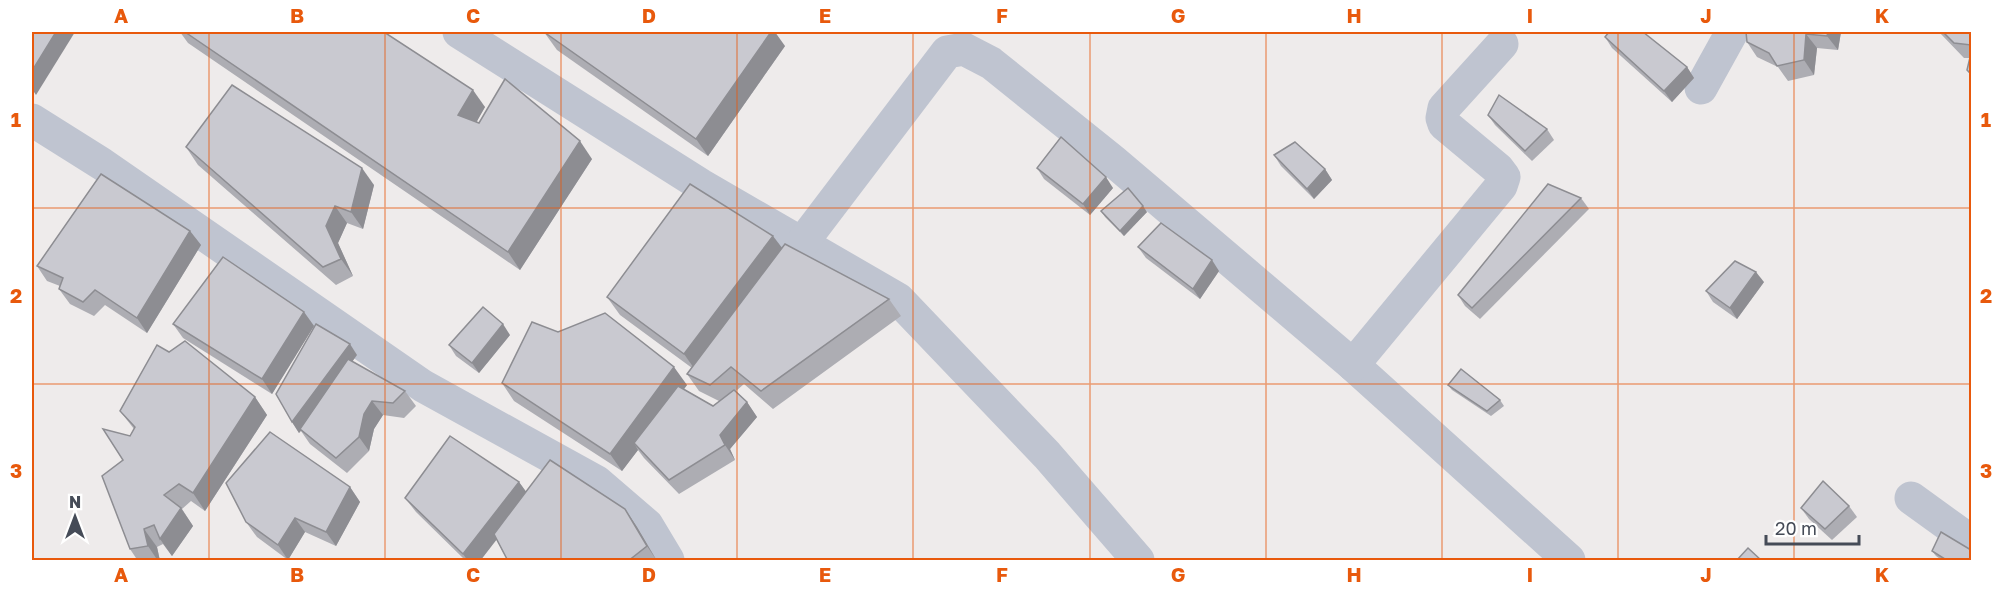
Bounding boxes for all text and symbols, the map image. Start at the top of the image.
text: A [114,3,128,27]
text: B [290,3,304,27]
text: C [466,3,480,27]
text: D [642,3,656,27]
text: E [819,3,831,27]
text: F [996,3,1008,27]
text: G [1171,3,1185,27]
text: H [1346,3,1362,27]
text: I [1527,3,1533,27]
text: J [1700,3,1712,27]
text: K [1875,3,1890,27]
text: 1 [11,107,21,131]
text: 1 [1981,107,1991,131]
text: 2 [10,283,22,307]
text: 2 [1980,283,1992,307]
text: 3 [10,458,22,482]
text: 3 [1980,458,1992,482]
north arrow [45,487,105,547]
text: N [69,492,81,512]
scale bar [1766,508,1859,546]
text: 20 m [1775,517,1817,539]
text: A [114,562,128,586]
text: B [290,562,304,586]
text: C [466,562,480,586]
text: D [642,562,656,586]
text: E [819,562,831,586]
text: F [996,562,1008,586]
text: G [1171,562,1185,586]
text: H [1346,562,1362,586]
text: I [1527,562,1533,586]
text: J [1700,562,1712,586]
text: K [1875,562,1890,586]

